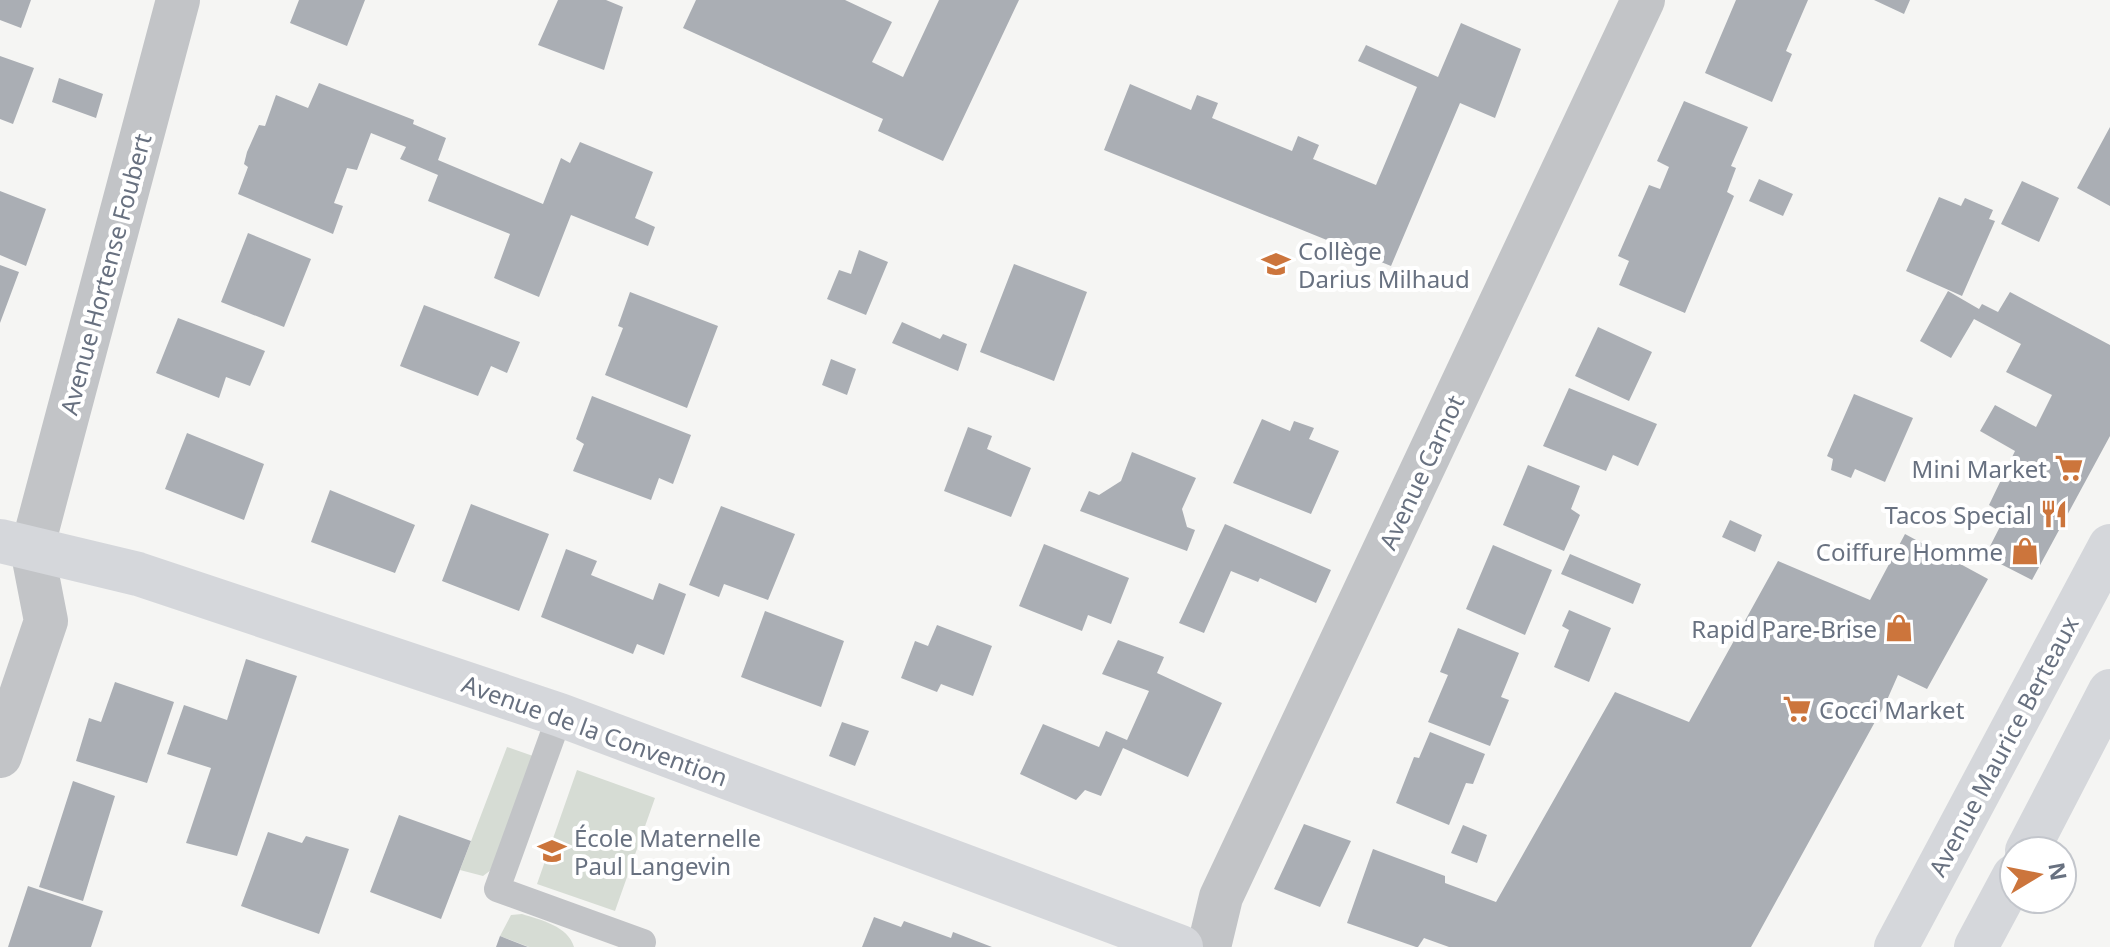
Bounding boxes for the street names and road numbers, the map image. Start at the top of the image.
street label: Avenue Hortense Foubert [52,129,159,418]
street label: Avenue Carnot [1371,389,1471,555]
street label: Avenue Maurice Berteaux [1920,610,2086,882]
street label: Avenue de la Convention [458,667,732,793]

